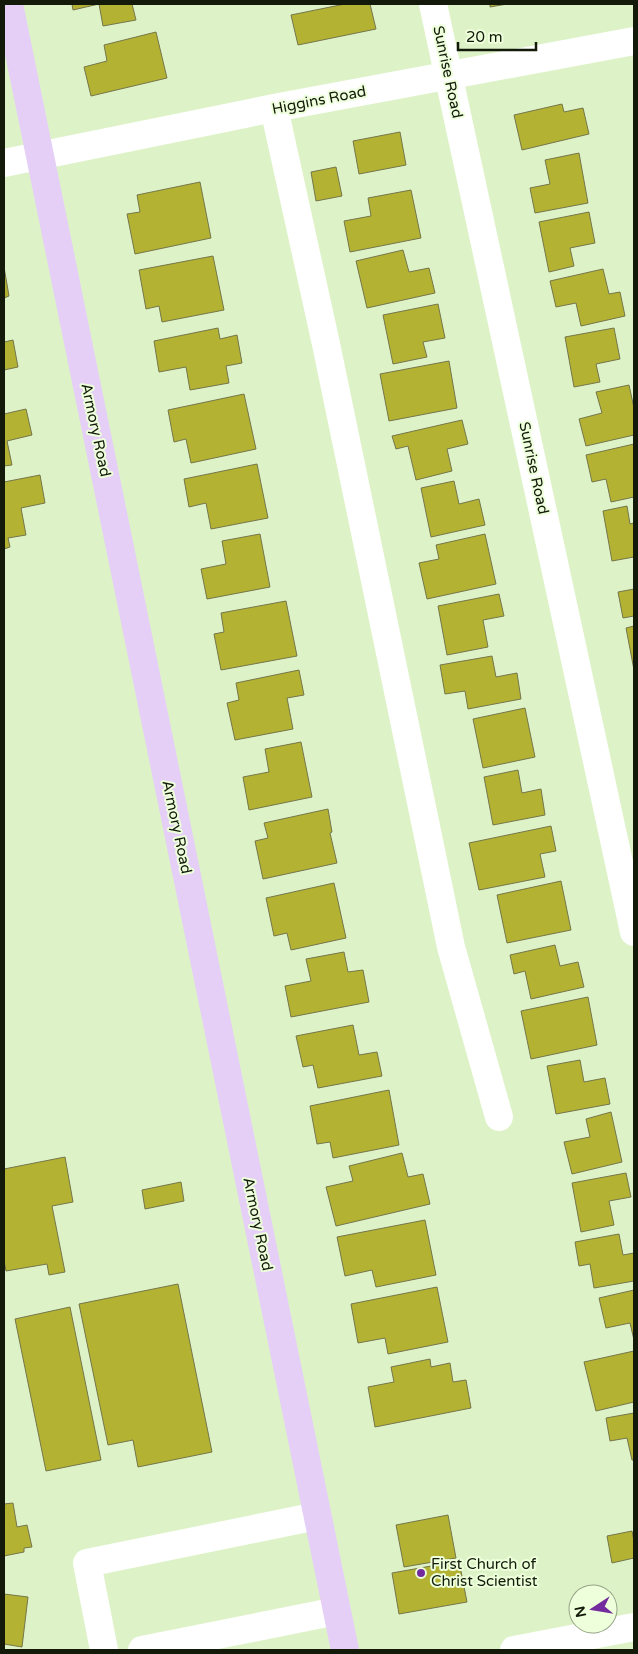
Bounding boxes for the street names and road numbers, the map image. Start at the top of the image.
street label: Sunrise Road [429,24,467,120]
street label: Higgins Road [270,82,368,118]
street label: Armory Road [77,382,115,478]
street label: Sunrise Road [515,420,553,516]
street label: Armory Road [158,779,196,875]
street label: Armory Road [239,1176,277,1272]

